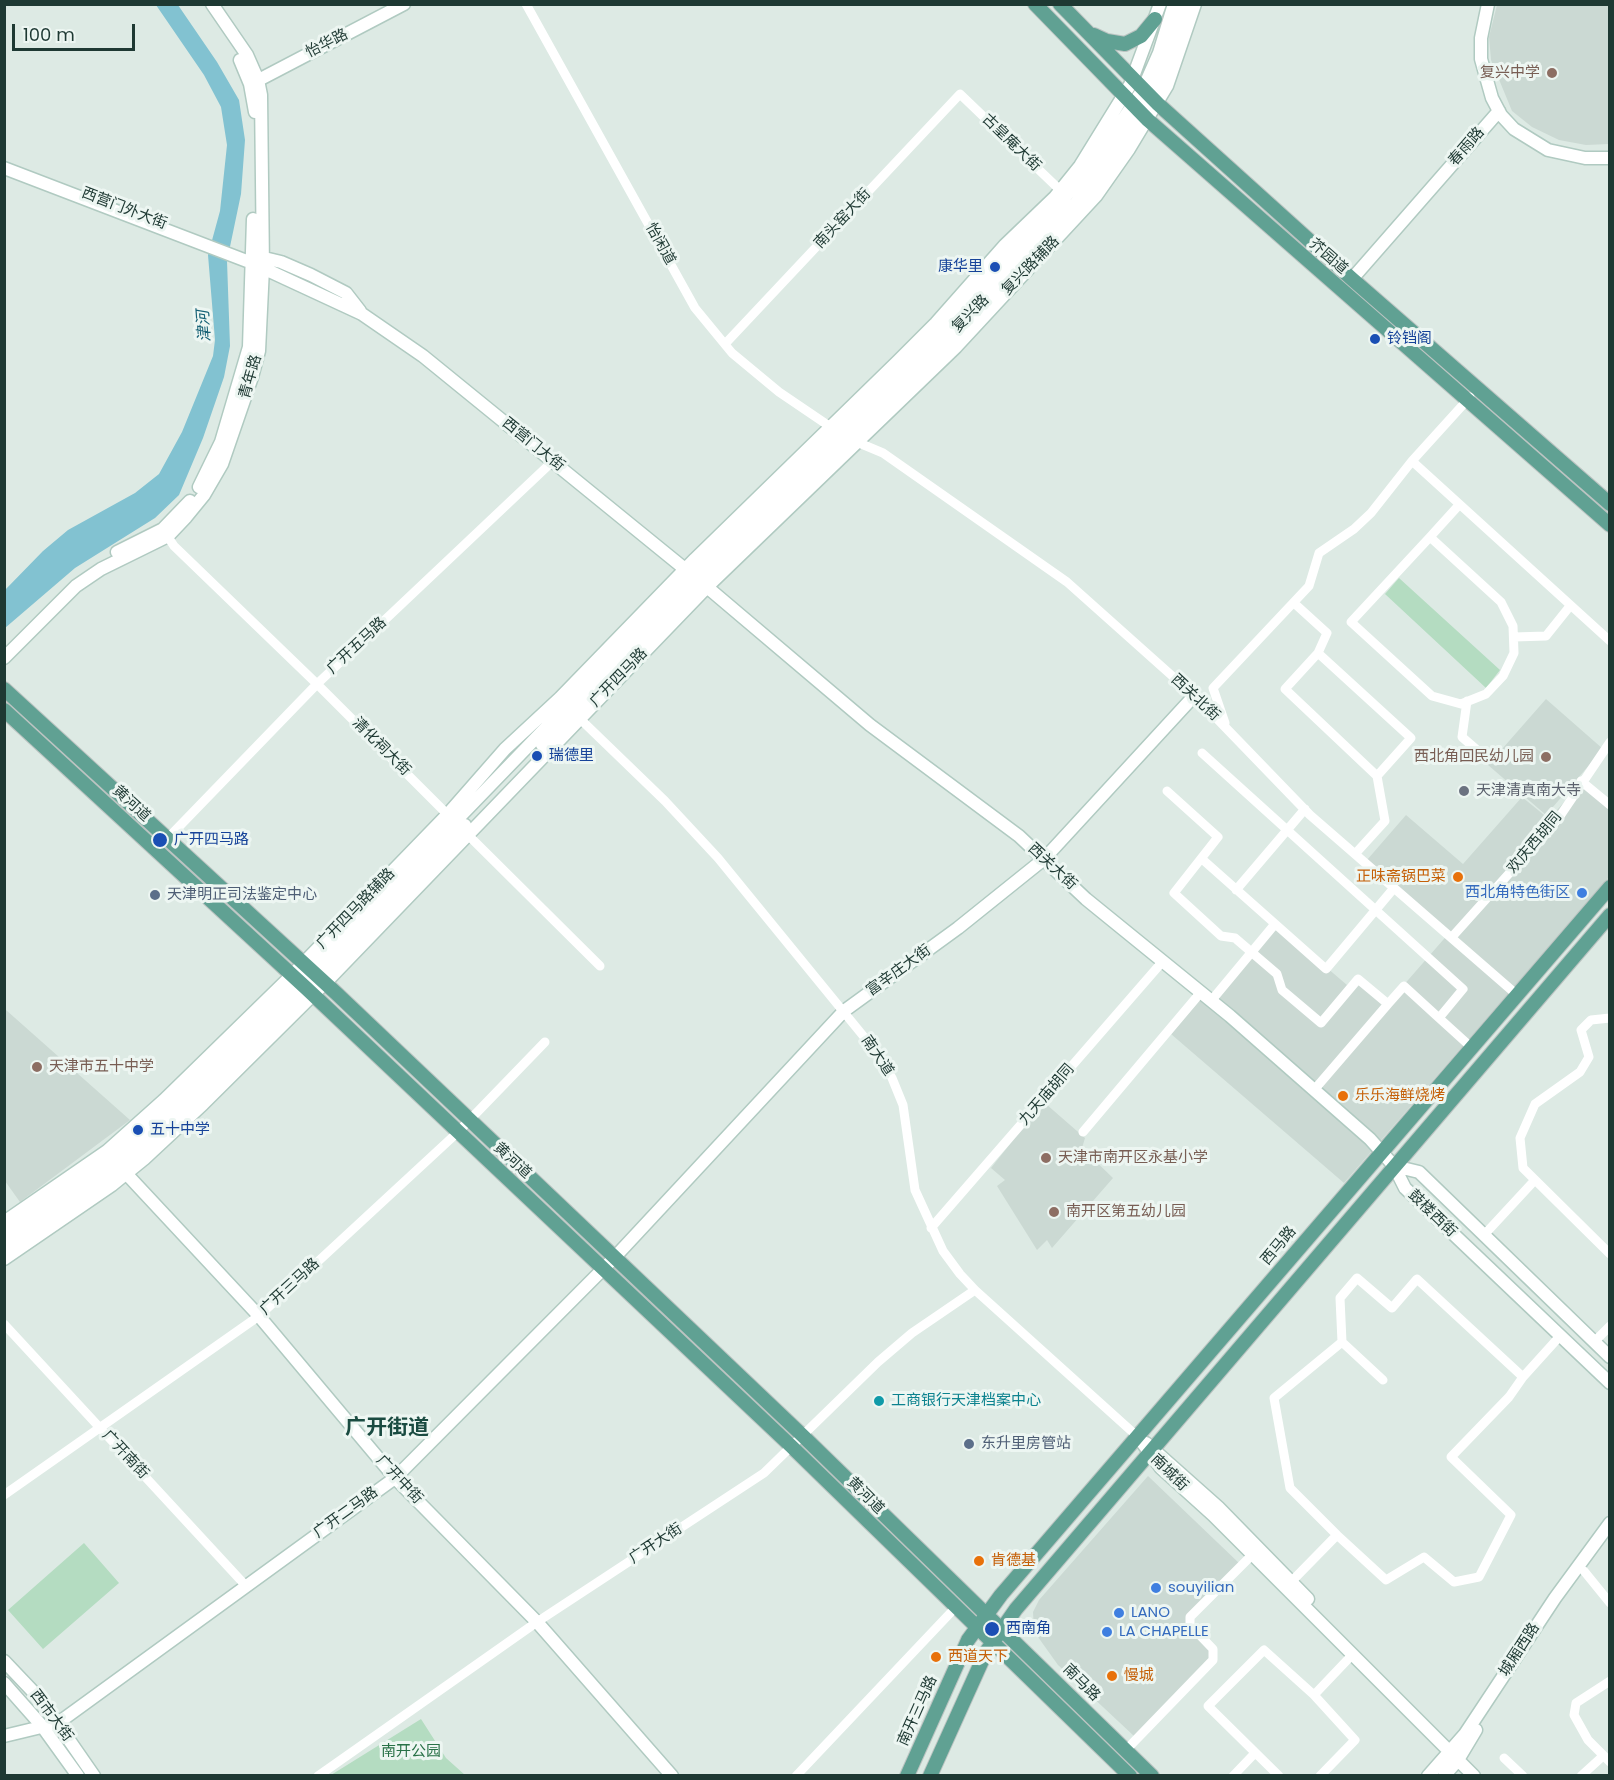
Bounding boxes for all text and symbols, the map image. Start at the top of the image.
scale bar [15,12,138,50]
text: 100 m [23,22,75,47]
street label: 怡华路 [303,26,351,62]
place label: 复兴中学 [1480,64,1540,82]
marker: 复兴中学 [1545,66,1559,80]
street label: 古皇庵大街 [978,110,1044,176]
street label: 春雨路 [1445,124,1489,170]
street label: 西营门外大街 [79,184,169,234]
street label: 南头窑大街 [811,185,875,253]
street label: 怡闲道 [641,220,679,268]
street label: 复兴路辅路 [998,233,1064,299]
street label: 芥园道 [1305,235,1351,279]
place label: 康华里 [938,258,983,276]
marker: 康华里 [988,260,1002,274]
street label: 复兴路 [949,292,993,336]
water label: 津河 [194,309,216,343]
place label: 铃铛阁 [1387,330,1432,348]
marker: 铃铛阁 [1368,332,1382,346]
street label: 青年路 [236,353,266,401]
street label: 西营门大街 [498,414,568,476]
street label: 广开五马路 [323,614,391,678]
street label: 广开四马路 [586,645,652,711]
street label: 西关北街 [1167,671,1223,725]
street label: 清化祠大街 [348,714,414,780]
place label: 瑞德里 [549,747,594,765]
place label: 西北角回民幼儿园 [1414,748,1534,766]
marker: 瑞德里 [530,749,544,763]
marker: 西北角回民幼儿园 [1539,750,1553,764]
street label: 黄河道 [108,782,154,826]
place label: 天津清真南大寺 [1476,782,1581,800]
marker: 天津清真南大寺 [1457,784,1471,798]
street label: 欢庆西胡同 [1504,808,1566,878]
marker: 广开四马路 [151,831,169,849]
place label: 广开四马路 [174,831,249,849]
street label: 西关大街 [1024,840,1080,894]
street label: 广开四马路辅路 [313,865,399,953]
place label: 正味斋锅巴菜 [1356,868,1446,886]
marker: 正味斋锅巴菜 [1451,870,1465,884]
place label: 西北角特色街区 [1465,884,1570,902]
place label: 天津明正司法鉴定中心 [167,886,317,904]
marker: 西北角特色街区 [1575,886,1589,900]
marker: 天津明正司法鉴定中心 [148,888,162,902]
street label: 富辛庄大街 [863,942,935,1000]
street label: 南大道 [857,1032,897,1080]
place label: 天津市五十中学 [49,1058,154,1076]
marker: 天津市五十中学 [30,1060,44,1074]
street label: 九天庙胡同 [1016,1061,1078,1129]
place label: 乐乐海鲜烧烤 [1355,1087,1445,1105]
marker: 乐乐海鲜烧烤 [1336,1089,1350,1103]
place label: 五十中学 [150,1121,210,1139]
marker: 五十中学 [131,1123,145,1137]
street label: 黄河道 [489,1139,535,1183]
place label: 天津市南开区永基小学 [1058,1149,1208,1167]
marker: 天津市南开区永基小学 [1039,1151,1053,1165]
street label: 鼓楼西街 [1404,1187,1460,1241]
place label: 南开区第五幼儿园 [1066,1203,1186,1221]
marker: 南开区第五幼儿园 [1047,1205,1061,1219]
street label: 西马路 [1258,1223,1300,1269]
street label: 广开三马路 [256,1255,324,1319]
place label: 工商银行天津档案中心 [891,1392,1041,1410]
marker: 工商银行天津档案中心 [872,1394,886,1408]
district label: 广开街道 [345,1416,429,1442]
street label: 广开南街 [98,1427,152,1483]
place label: 东升里房管站 [981,1435,1071,1453]
marker: 东升里房管站 [962,1437,976,1451]
street label: 南城街 [1147,1451,1191,1495]
street label: 广开中街 [372,1452,426,1508]
street label: 黄河道 [843,1474,887,1518]
street label: 广开二马路 [310,1484,382,1542]
street label: 广开大街 [626,1520,686,1568]
place label: 肯德基 [991,1552,1036,1570]
marker: 肯德基 [972,1554,986,1568]
place label: souyilian [1168,1579,1234,1597]
marker: souyilian [1149,1581,1163,1595]
place label: LANO [1131,1604,1170,1622]
marker: LANO [1112,1606,1126,1620]
marker: 西南角 [983,1620,1001,1638]
place label: 西南角 [1006,1620,1051,1638]
street label: 城厢西路 [1496,1620,1544,1680]
place label: LA CHAPELLE [1119,1623,1209,1641]
marker: LA CHAPELLE [1100,1625,1114,1639]
place label: 西道天下 [948,1648,1008,1666]
marker: 西道天下 [929,1650,943,1664]
street label: 南马路 [1059,1661,1103,1705]
place label: 慢城 [1124,1667,1154,1685]
marker: 慢城 [1105,1669,1119,1683]
street label: 南开三马路 [895,1673,941,1749]
street label: 西市大街 [26,1687,76,1745]
park label: 南开公园 [381,1743,441,1761]

